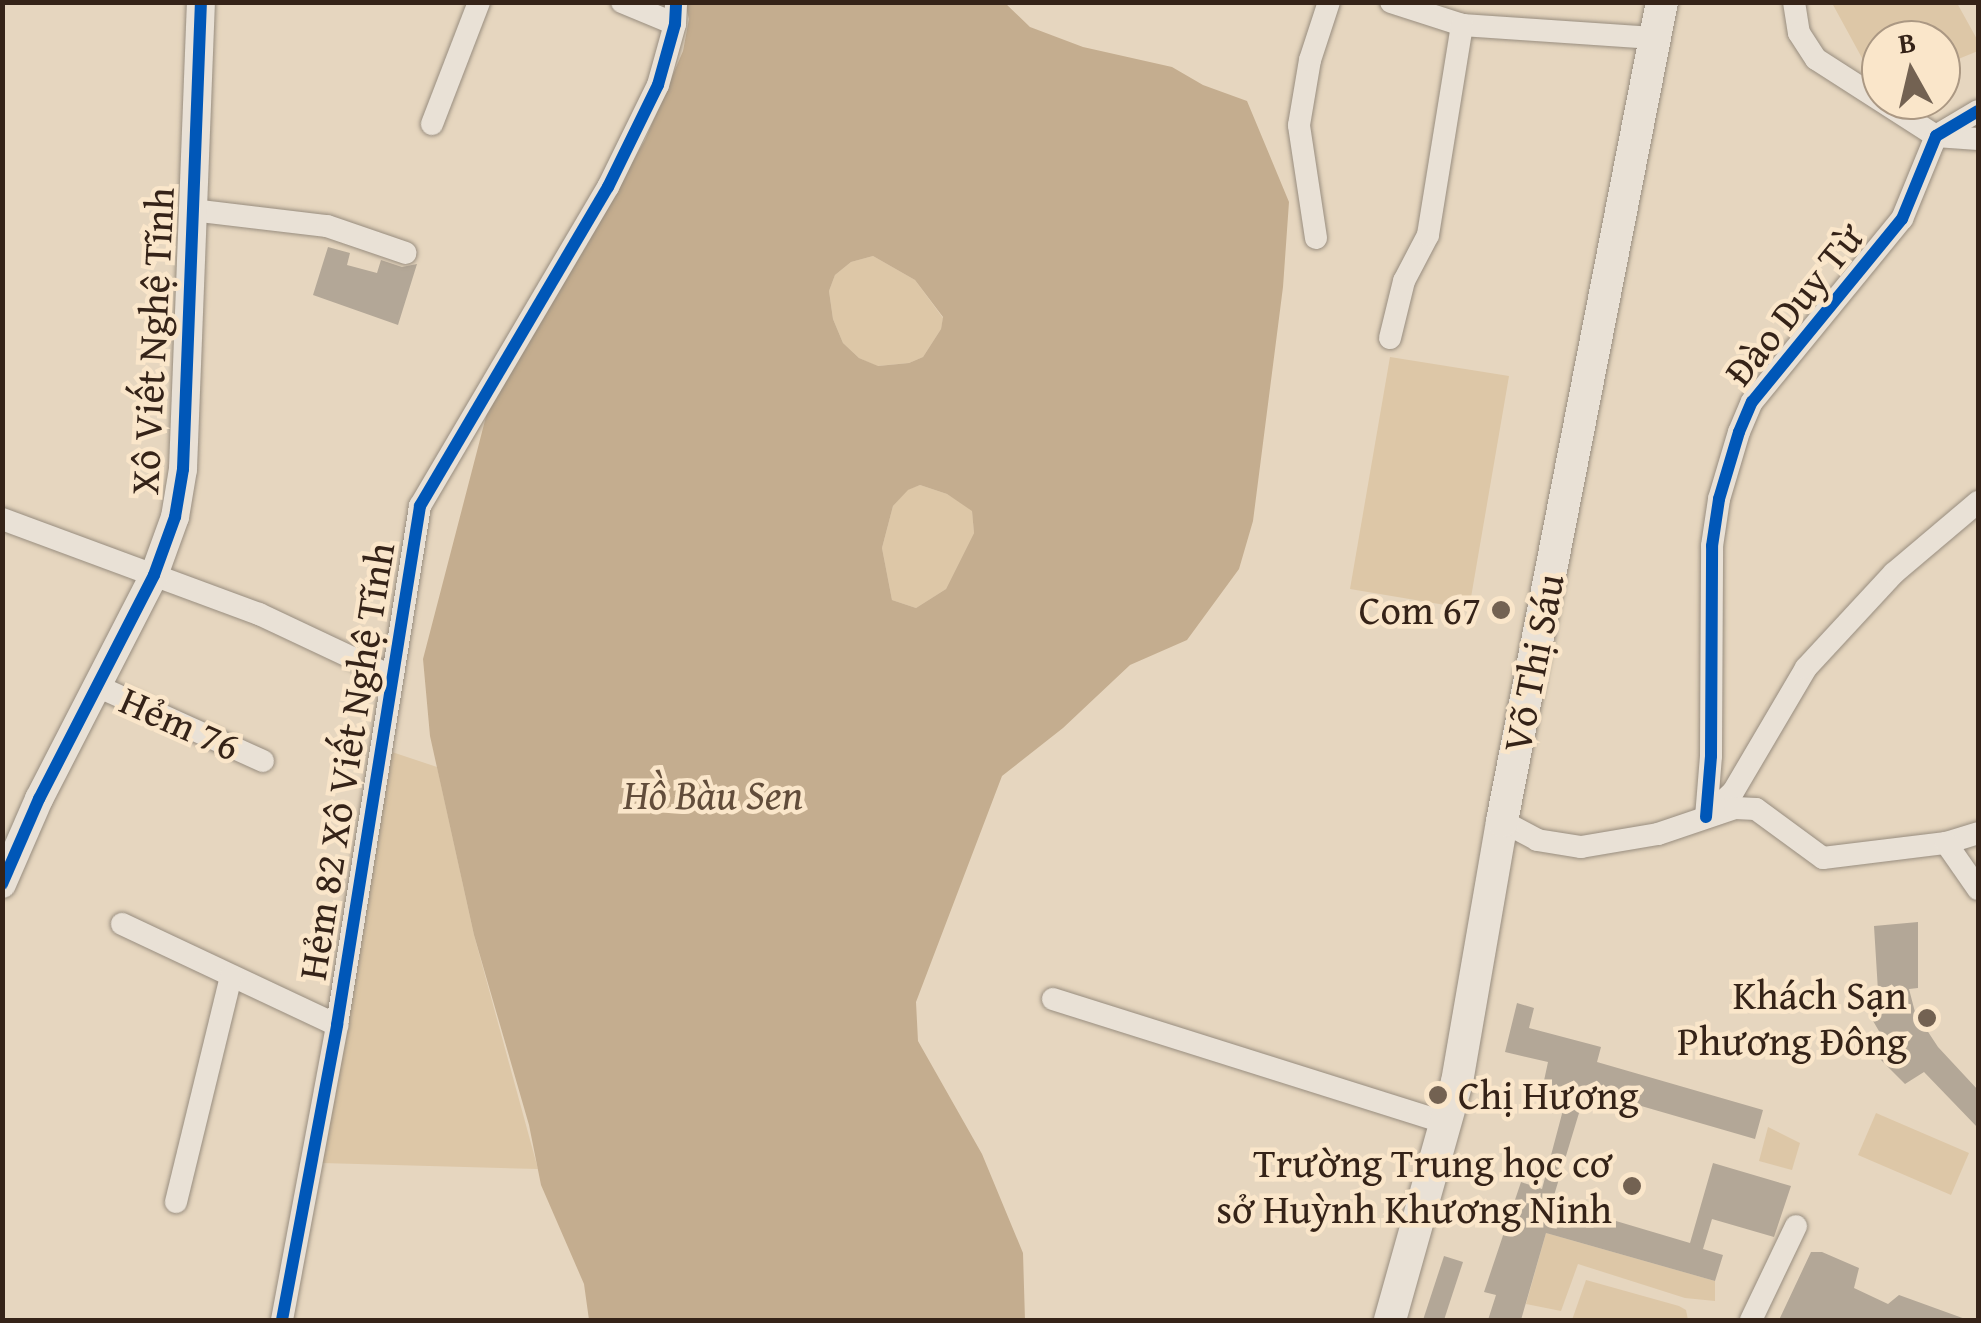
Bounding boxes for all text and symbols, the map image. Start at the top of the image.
north arrow [1861,20,1961,120]
text: B [1896,20,1918,63]
street label: Xô Viết Nghệ Tĩnh [120,186,184,496]
street label: Đào Duy Từ [1714,213,1874,395]
street label: Hẻm 82 Xô Viết Nghệ Tĩnh [288,539,404,983]
street label: Võ Thị Sáu [1492,570,1574,756]
place label: Com 67 [1359,586,1481,634]
marker: Com 67 [1490,599,1512,621]
street label: Hẻm 76 [113,676,247,770]
water label: Hồ Bàu Sen [623,769,803,819]
place label: Khách Sạn Phương Đông [1677,971,1907,1065]
marker: Khách Sạn Phương Đông [1916,1007,1938,1029]
place label: Chị Hương [1458,1071,1639,1119]
marker: Chị Hương [1427,1084,1449,1106]
place label: Trường Trung học cơ sở Huỳnh Khương Ninh [1216,1139,1612,1233]
marker: Trường Trung học cơ sở Huỳnh Khương Ninh [1621,1175,1643,1197]

